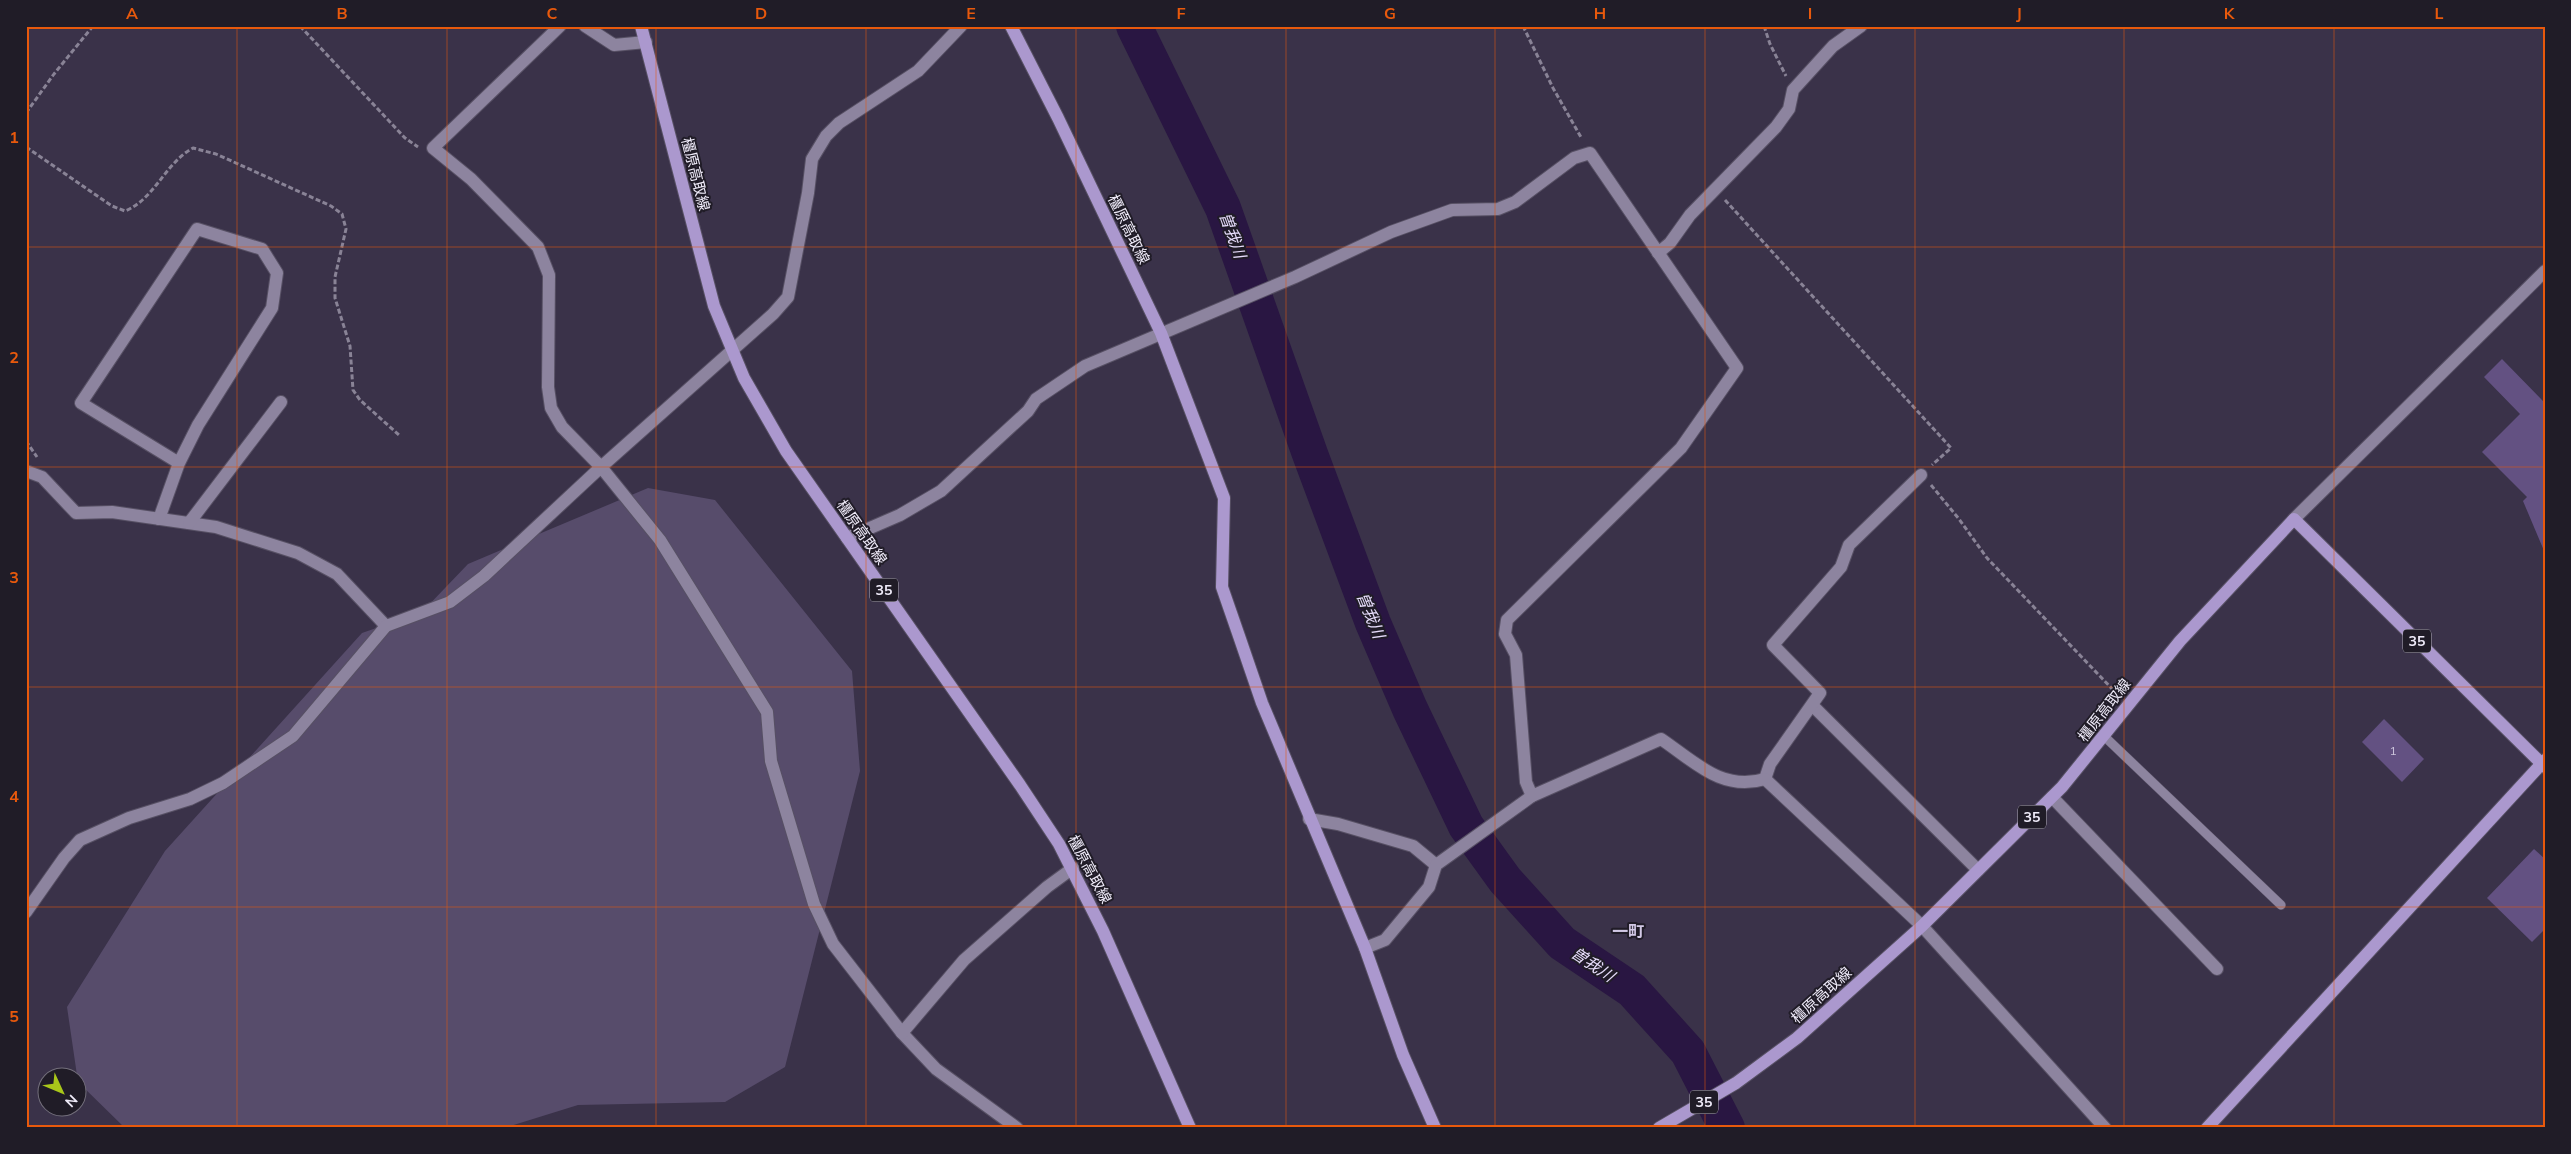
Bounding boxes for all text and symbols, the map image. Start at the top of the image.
text: A [126,3,138,23]
text: B [336,3,348,23]
text: C [547,3,558,23]
text: D [755,3,767,23]
text: E [966,3,976,23]
text: F [1176,3,1186,23]
text: G [1384,3,1396,23]
text: H [1594,3,1606,23]
text: I [1808,3,1812,23]
text: J [2016,3,2022,23]
text: K [2224,3,2236,23]
text: L [2435,3,2444,23]
text: 1 [9,127,19,147]
street label: 橿原高取線 [678,135,714,213]
street label: 橿原高取線 [1104,191,1154,267]
water label: 曽我川 [1215,209,1251,263]
text: 2 [9,347,19,367]
street label: 橿原高取線 [833,496,891,568]
text: 3 [9,567,19,587]
road number: 35 [870,578,898,602]
water label: 曽我川 [1353,589,1390,643]
road number: 35 [2403,630,2431,652]
street label: 橿原高取線 [2073,675,2135,745]
house number: 1 [2389,743,2397,758]
text: 4 [9,786,19,806]
road number: 35 [2018,806,2046,829]
street label: 橿原高取線 [1064,831,1116,907]
district label: 一町 [1612,921,1644,941]
water label: 曽我川 [1568,942,1620,987]
street label: 橿原高取線 [1787,963,1855,1027]
text: 5 [9,1006,19,1026]
north arrow [38,1066,88,1116]
road number: 35 [1690,1090,1718,1114]
text: N [61,1091,81,1111]

